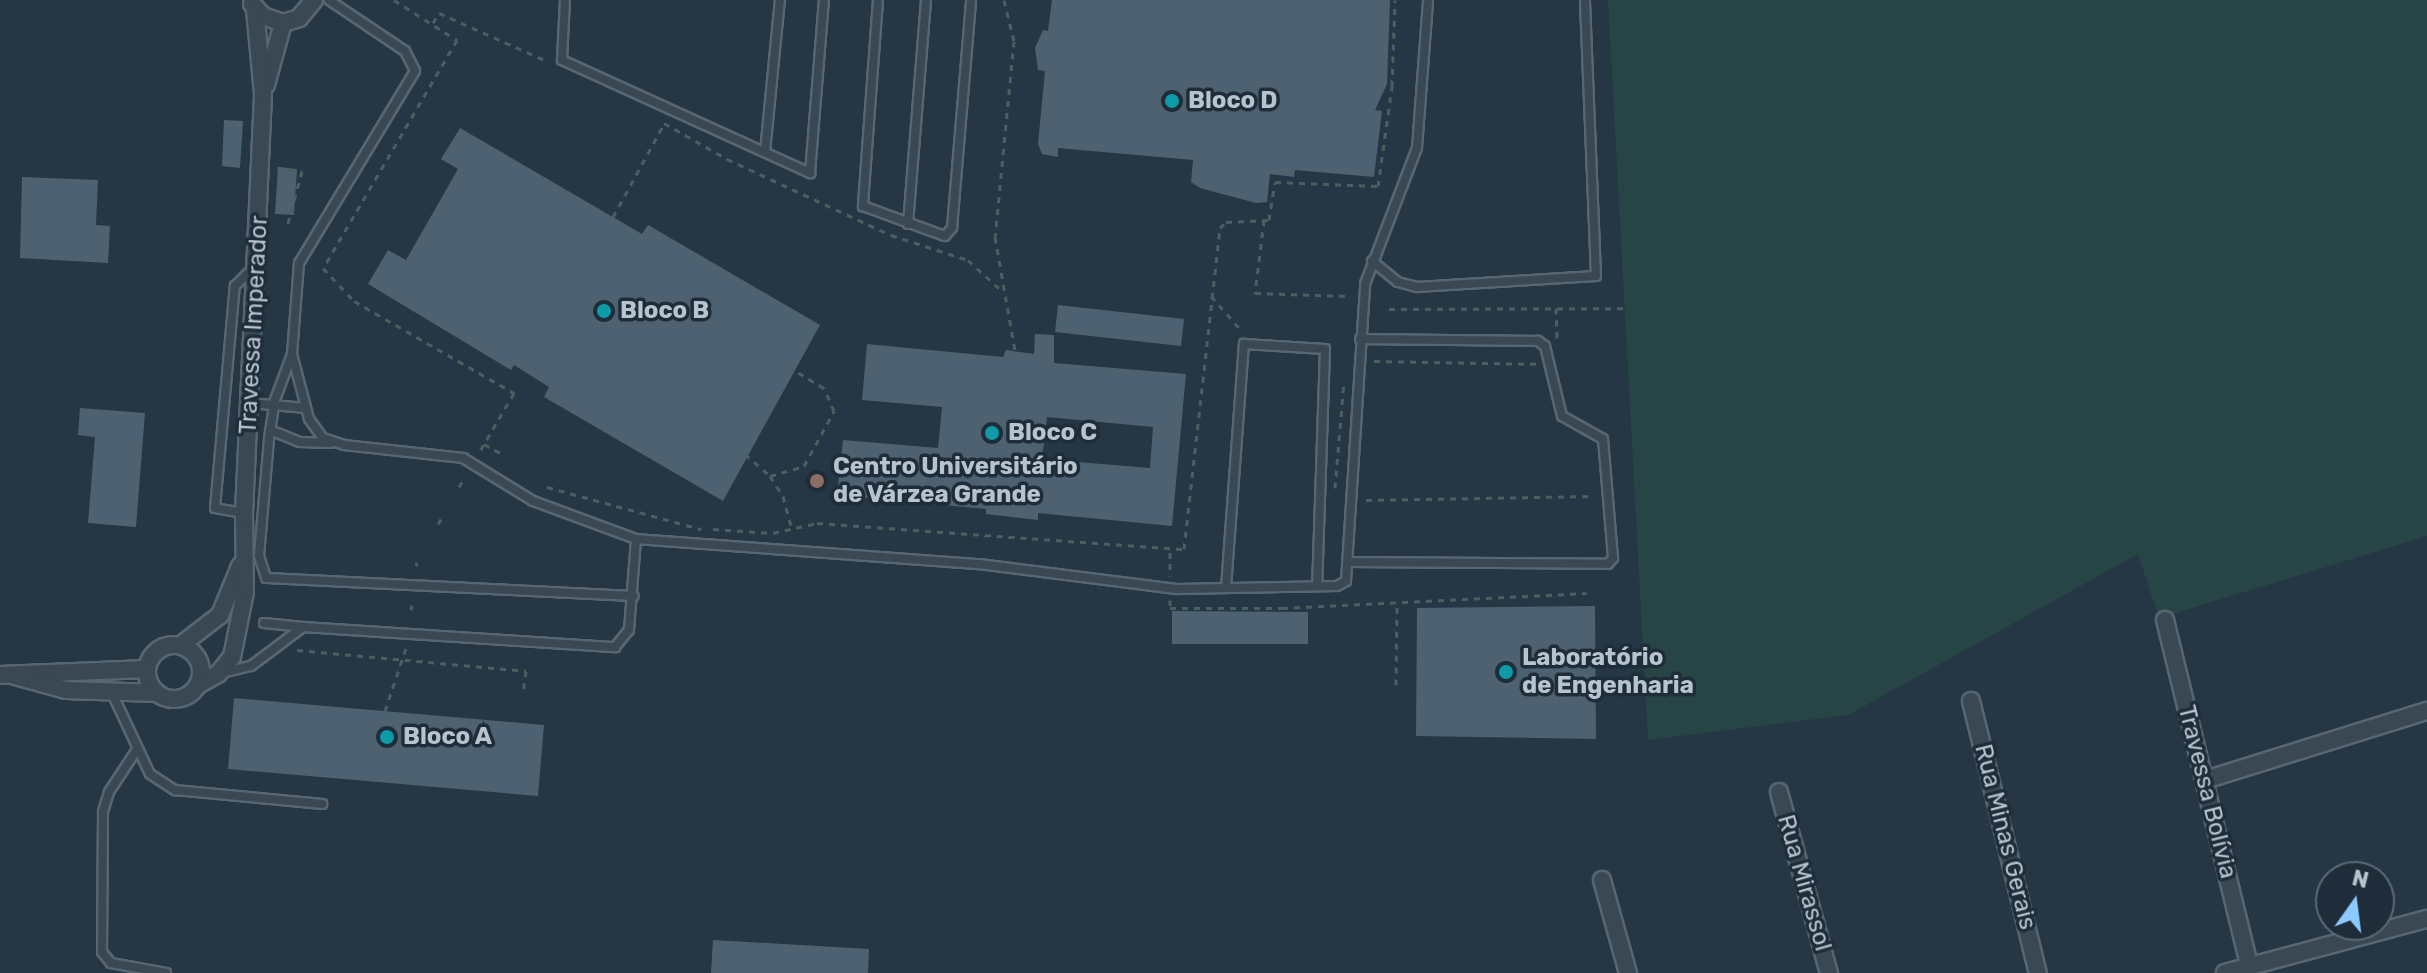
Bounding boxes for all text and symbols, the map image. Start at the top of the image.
place label: Bloco D [1188,87,1278,115]
marker: Bloco D [1163,92,1181,110]
street label: Travessa Imperador [234,215,274,435]
place label: Bloco B [620,297,709,325]
marker: Bloco B [595,302,613,320]
place label: Bloco C [1008,419,1097,447]
marker: Bloco C [983,424,1001,442]
place label: Centro Universitário de Várzea Grande [833,453,1078,509]
marker: Centro Universitário de Várzea Grande [808,472,826,490]
place label: Laboratório de Engenharia [1522,644,1694,700]
marker: Laboratório de Engenharia [1497,663,1515,681]
street label: Travessa Bolívia [2172,702,2242,882]
place label: Bloco A [403,723,493,751]
marker: Bloco A [378,728,396,746]
street label: Rua Minas Gerais [1968,741,2042,933]
street label: Rua Mirassol [1771,812,1837,954]
north arrow [2315,861,2395,941]
text: N [2349,864,2371,894]

